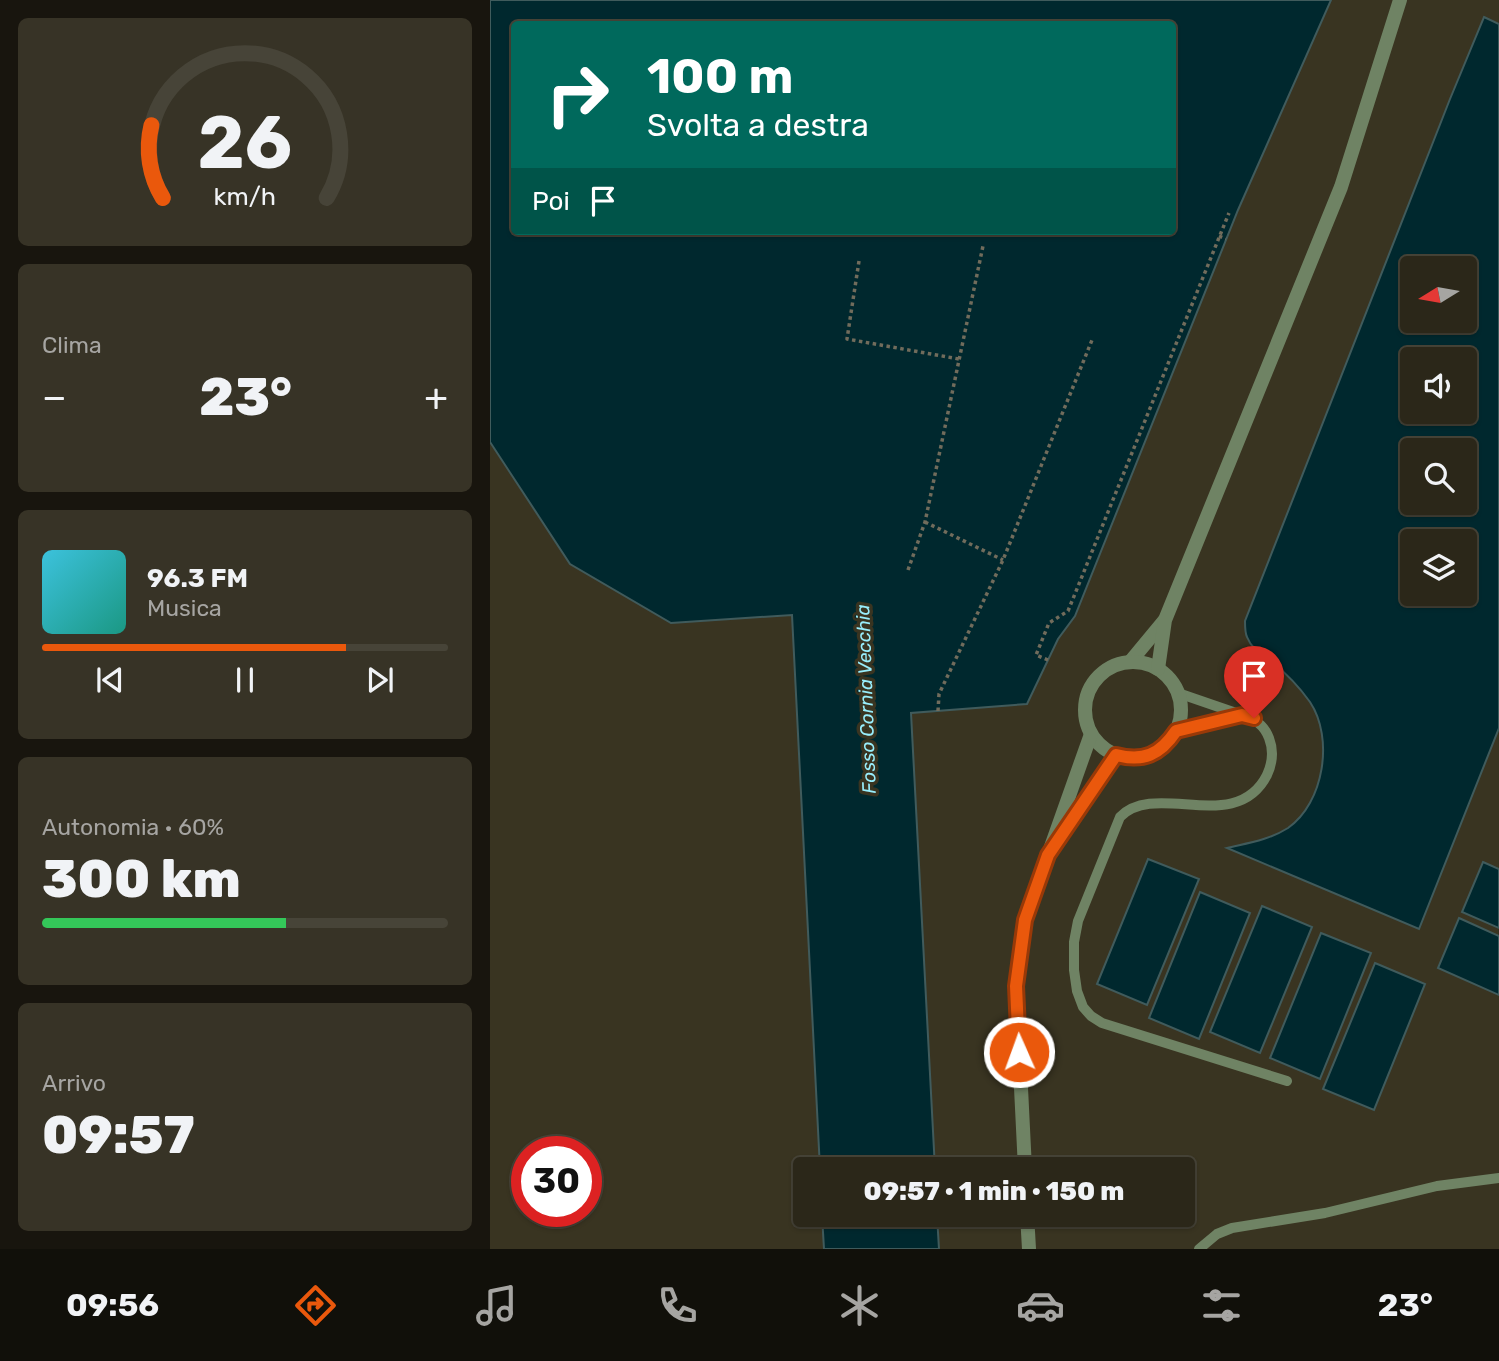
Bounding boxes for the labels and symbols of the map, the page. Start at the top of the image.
north arrow [1400,256,1477,332]
water label: Fosso Cornia Vecchia [851,604,881,794]
pin [1224,646,1284,718]
position arrow [982,1015,1056,1089]
speed limit sign: 30 [511,1136,602,1227]

